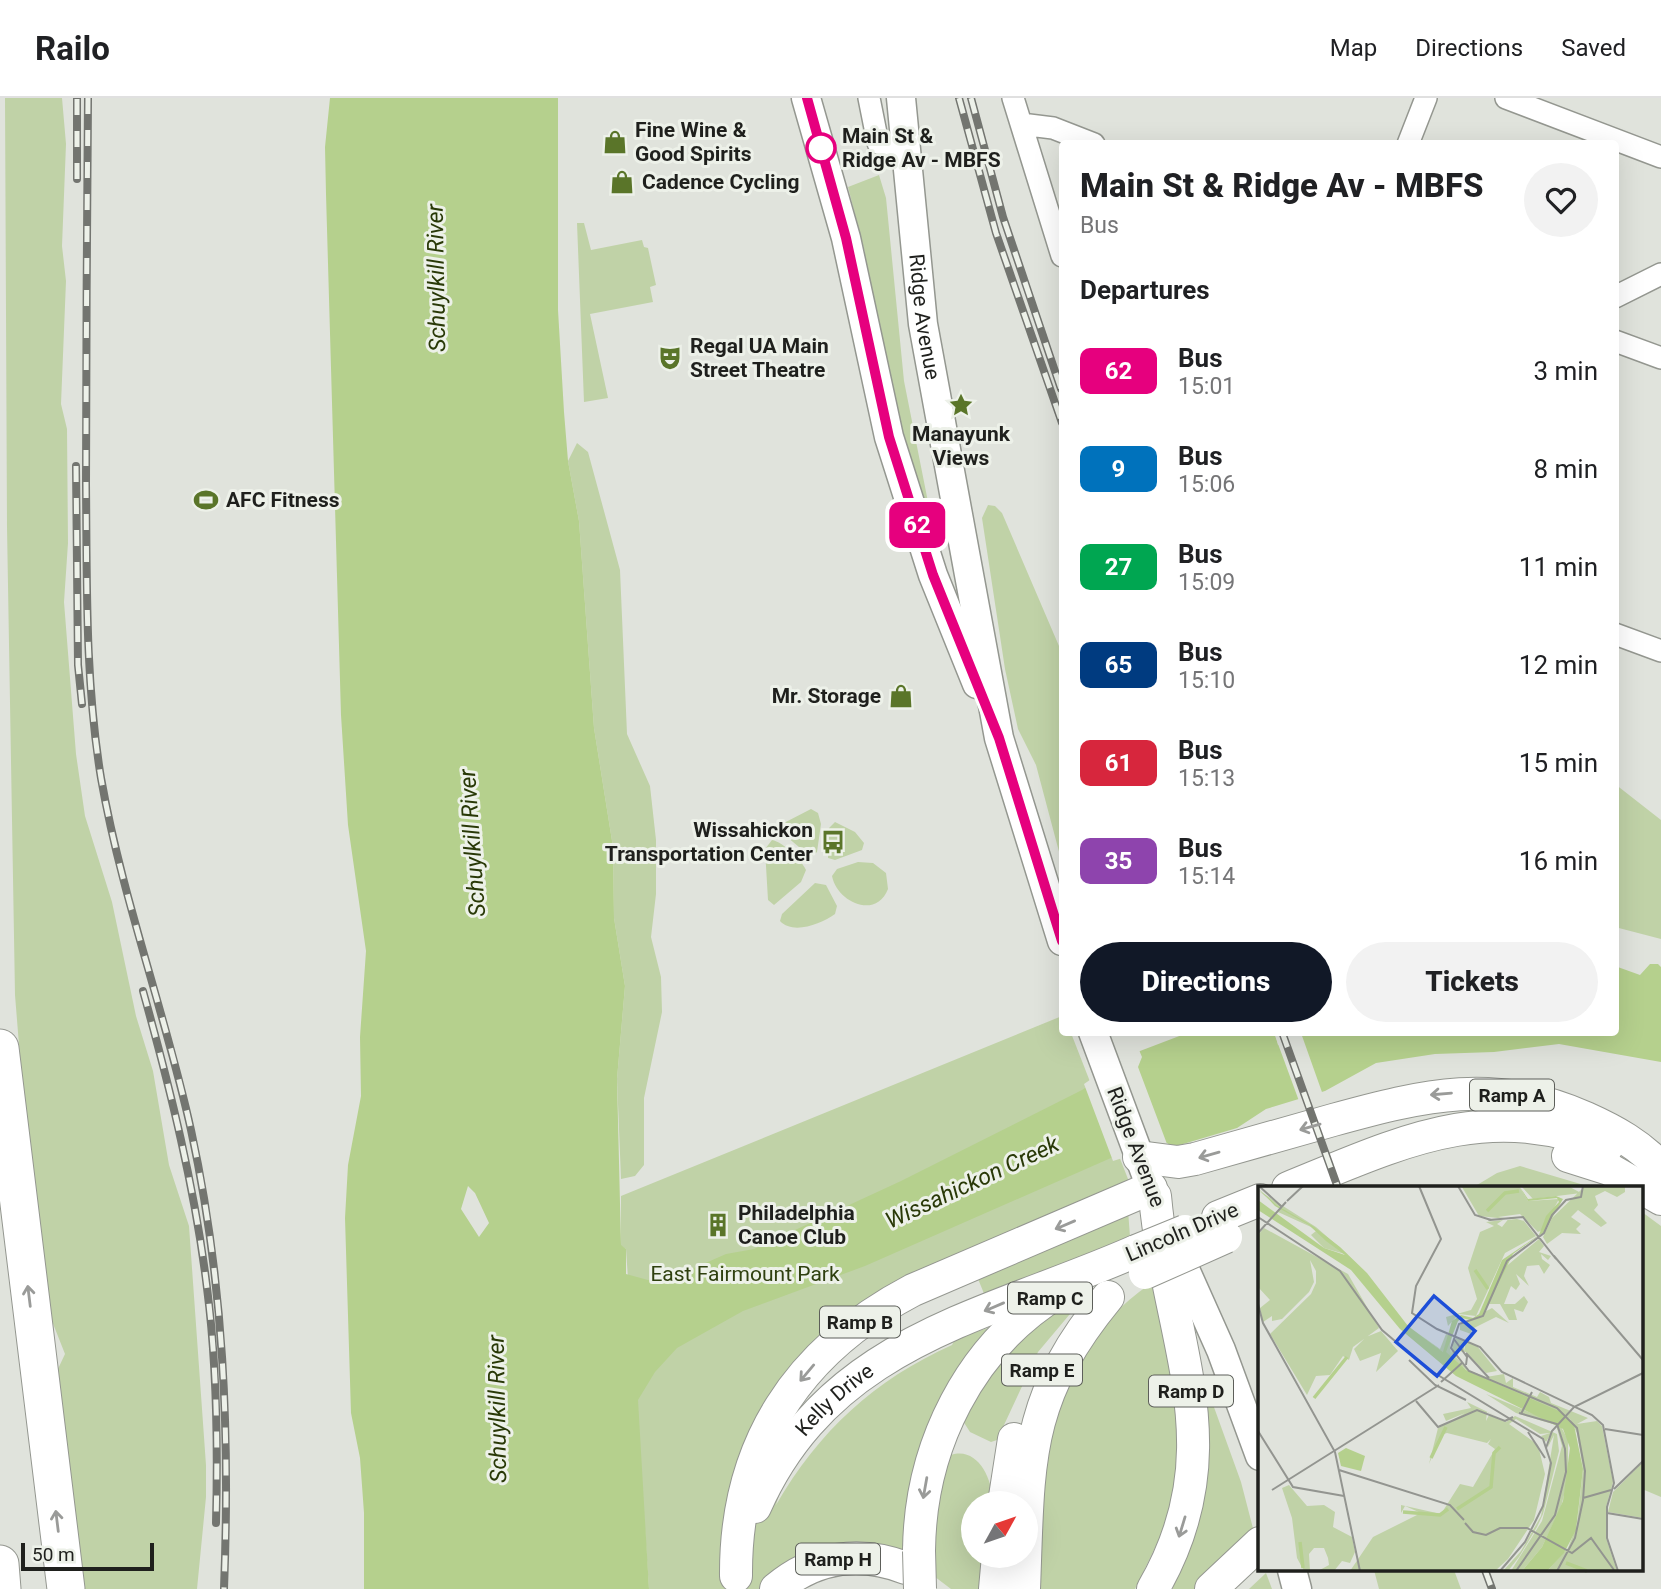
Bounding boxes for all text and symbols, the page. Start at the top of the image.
text: Railo [35,29,110,68]
text: Map [1330,34,1377,62]
text: Directions [1415,34,1523,62]
text: Saved [1561,34,1626,62]
place label: Fine Wine & Good Spirits [635,118,752,166]
place label: Main St & Ridge Av - MBFS [842,124,1001,172]
shop icon: Fine Wine & Good Spirits [601,128,629,156]
marker: Main St & Ridge Av - MBFS [806,133,836,163]
button: heart [1524,163,1598,237]
text: Main St & Ridge Av - MBFS [1080,166,1484,205]
shop icon: Cadence Cycling [608,168,636,196]
place label: Cadence Cycling [642,170,799,194]
water label: Schuylkill River [422,202,451,352]
text: Bus [1080,212,1119,239]
street label: Ridge Avenue [904,253,945,382]
text: Departures [1080,275,1210,305]
place label: Regal UA Main Street Theatre [690,334,829,382]
text: Bus [1178,343,1223,373]
theatre icon: Regal UA Main Street Theatre [656,344,684,372]
text: 3 min [1533,356,1598,386]
text: 62 [1105,357,1132,385]
text: 15:01 [1178,373,1235,400]
place icon: Manayunk Views [947,391,975,419]
place label: Manayunk Views [912,422,1011,470]
text: Bus [1178,441,1223,471]
text: 8 min [1533,454,1598,484]
text: 9 [1112,455,1125,483]
text: 15:06 [1178,471,1235,498]
sports icon: AFC Fitness [192,486,220,514]
place label: AFC Fitness [226,488,340,512]
line badge: 62 [886,502,948,548]
text: 62 [903,511,931,539]
text: Bus [1178,539,1223,569]
text: 11 min [1519,552,1598,582]
text: 27 [1105,553,1132,581]
text: 15:09 [1178,569,1235,596]
text: Bus [1178,637,1223,667]
text: 12 min [1519,650,1598,680]
text: 65 [1105,651,1132,679]
text: 15:10 [1178,667,1235,694]
shop icon: Mr. Storage [887,682,915,710]
place label: Mr. Storage [772,684,881,708]
text: Bus [1178,735,1223,765]
text: 15 min [1519,748,1598,778]
text: 61 [1105,749,1132,777]
text: 15:13 [1178,765,1235,792]
water label: Schuylkill River [454,767,491,918]
place label: Wissahickon Transportation Center [605,818,813,866]
bus stop icon: Wissahickon Transportation Center [819,828,847,856]
text: Bus [1178,833,1223,863]
text: 16 min [1519,846,1598,876]
text: 35 [1105,847,1132,875]
text: 15:14 [1178,863,1235,890]
button: Directions [1080,942,1332,1022]
button: Tickets [1346,942,1598,1022]
road number: Ramp A [1470,1079,1554,1110]
street label: Ridge Avenue [1102,1084,1170,1210]
one-way arrow [1430,1088,1453,1101]
one-way arrow [1300,1121,1322,1134]
water label: Wissahickon Creek [881,1130,1064,1235]
one-way arrow [1198,1149,1221,1162]
inset map [1258,1186,1644,1572]
street label: Lincoln Drive [1122,1197,1242,1267]
place label: Philadelphia Canoe Club [738,1201,855,1249]
building icon: Philadelphia Canoe Club [704,1211,732,1239]
one-way arrow [1055,1219,1076,1232]
park label: East Fairmount Park [650,1262,840,1286]
road number: Ramp C [1008,1282,1092,1314]
one-way arrow [23,1285,36,1307]
one-way arrow [983,1301,1005,1314]
road number: Ramp B [820,1306,900,1338]
water label: Schuylkill River [483,1333,512,1483]
road number: Ramp E [1002,1354,1082,1386]
street label: Kelly Drive [791,1358,878,1441]
one-way arrow [799,1363,815,1381]
road number: Ramp D [1149,1376,1233,1406]
one-way arrow [917,1476,931,1499]
north arrow [961,1491,1038,1568]
map controls [961,1491,1038,1568]
one-way arrow [51,1510,64,1533]
one-way arrow [1174,1516,1187,1538]
scale bar [21,1540,154,1572]
text: 50 m [32,1543,75,1566]
road number: Ramp H [796,1544,880,1574]

